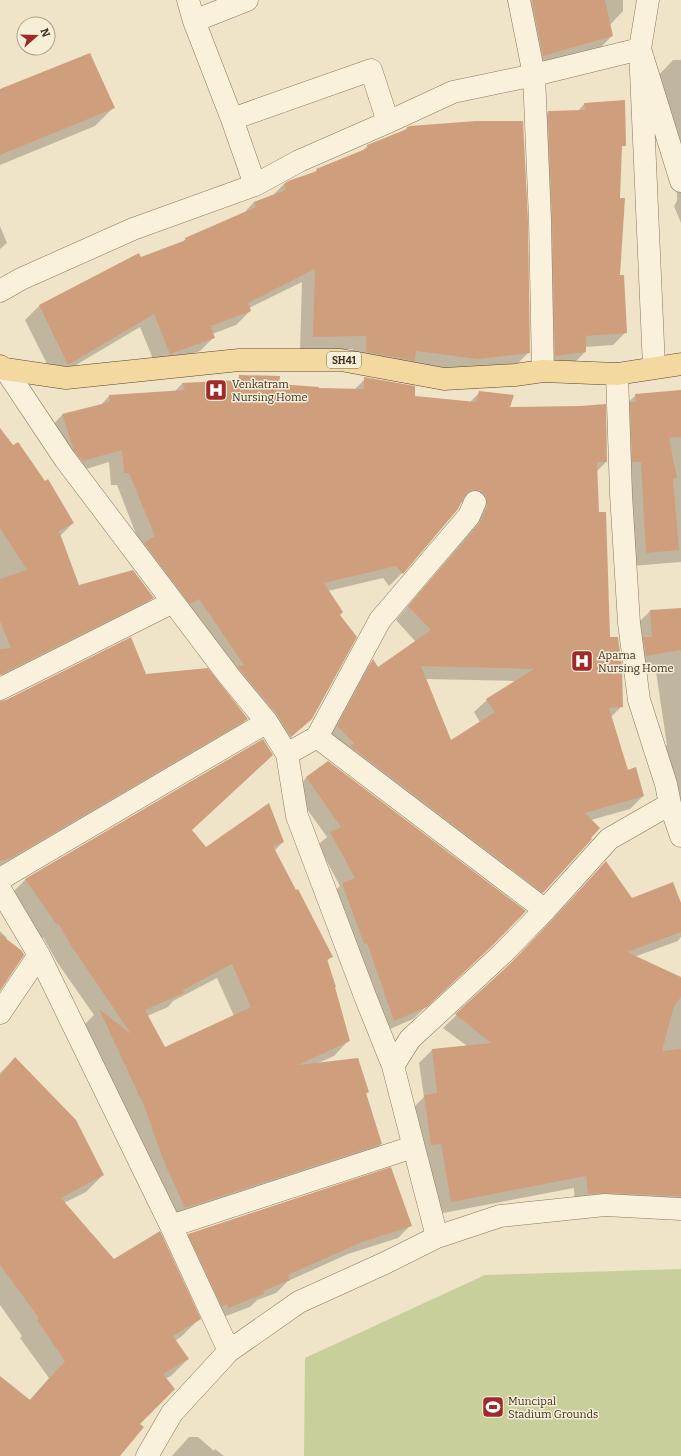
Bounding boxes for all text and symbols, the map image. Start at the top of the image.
north arrow [16,16,56,56]
text: N [37,27,53,39]
road number: SH41 [327,352,361,368]
hospital icon: Venkatram Nursing Home [203,377,229,403]
place label: Venkatram Nursing Home [232,378,308,404]
hospital icon: Aparna Nursing Home [569,648,595,674]
place label: Aparna Nursing Home [598,649,674,675]
sports icon: Muncipal Stadium Grounds [480,1394,506,1420]
place label: Muncipal Stadium Grounds [508,1395,598,1421]

